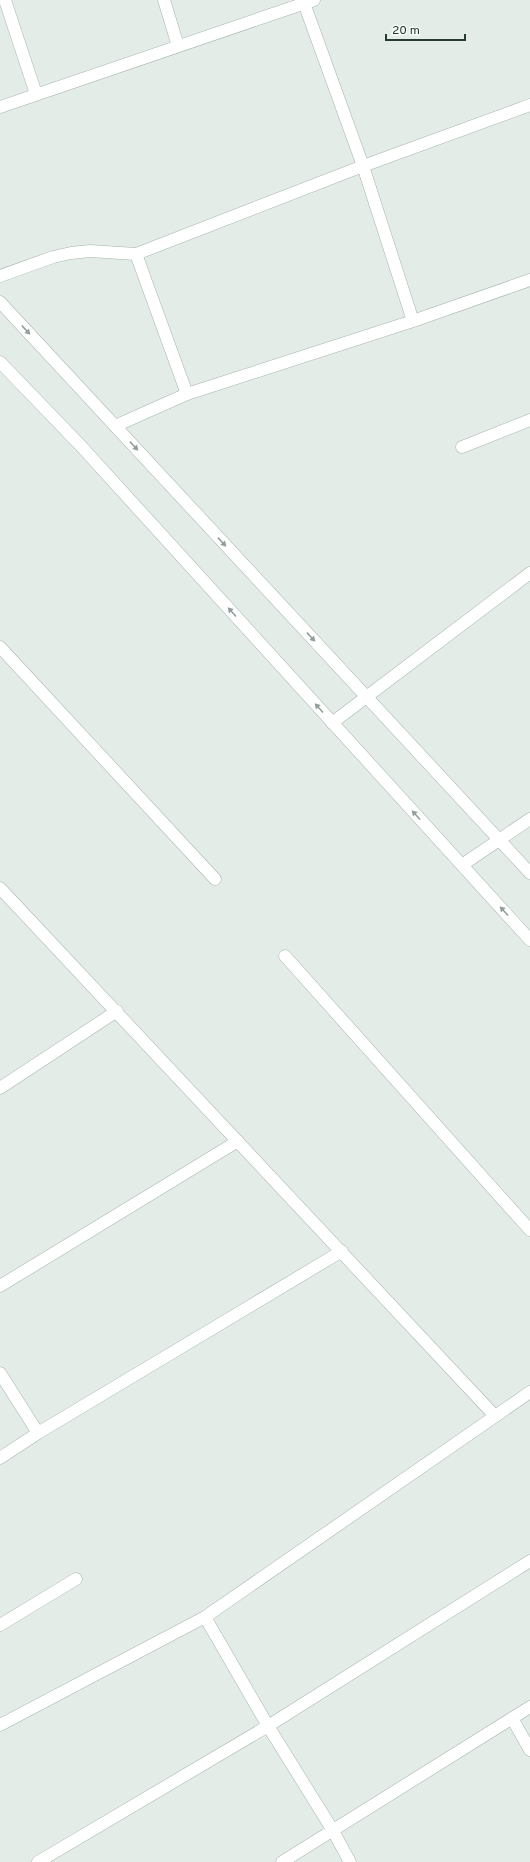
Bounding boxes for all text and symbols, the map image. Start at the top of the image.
scale bar [386,16,465,42]
text: 20 m [392,23,420,39]
one-way arrow [22,325,31,335]
one-way arrow [129,441,139,451]
one-way arrow [217,537,226,546]
one-way arrow [227,607,237,617]
one-way arrow [306,632,315,642]
one-way arrow [315,703,324,714]
one-way arrow [411,810,421,820]
one-way arrow [499,906,508,916]

